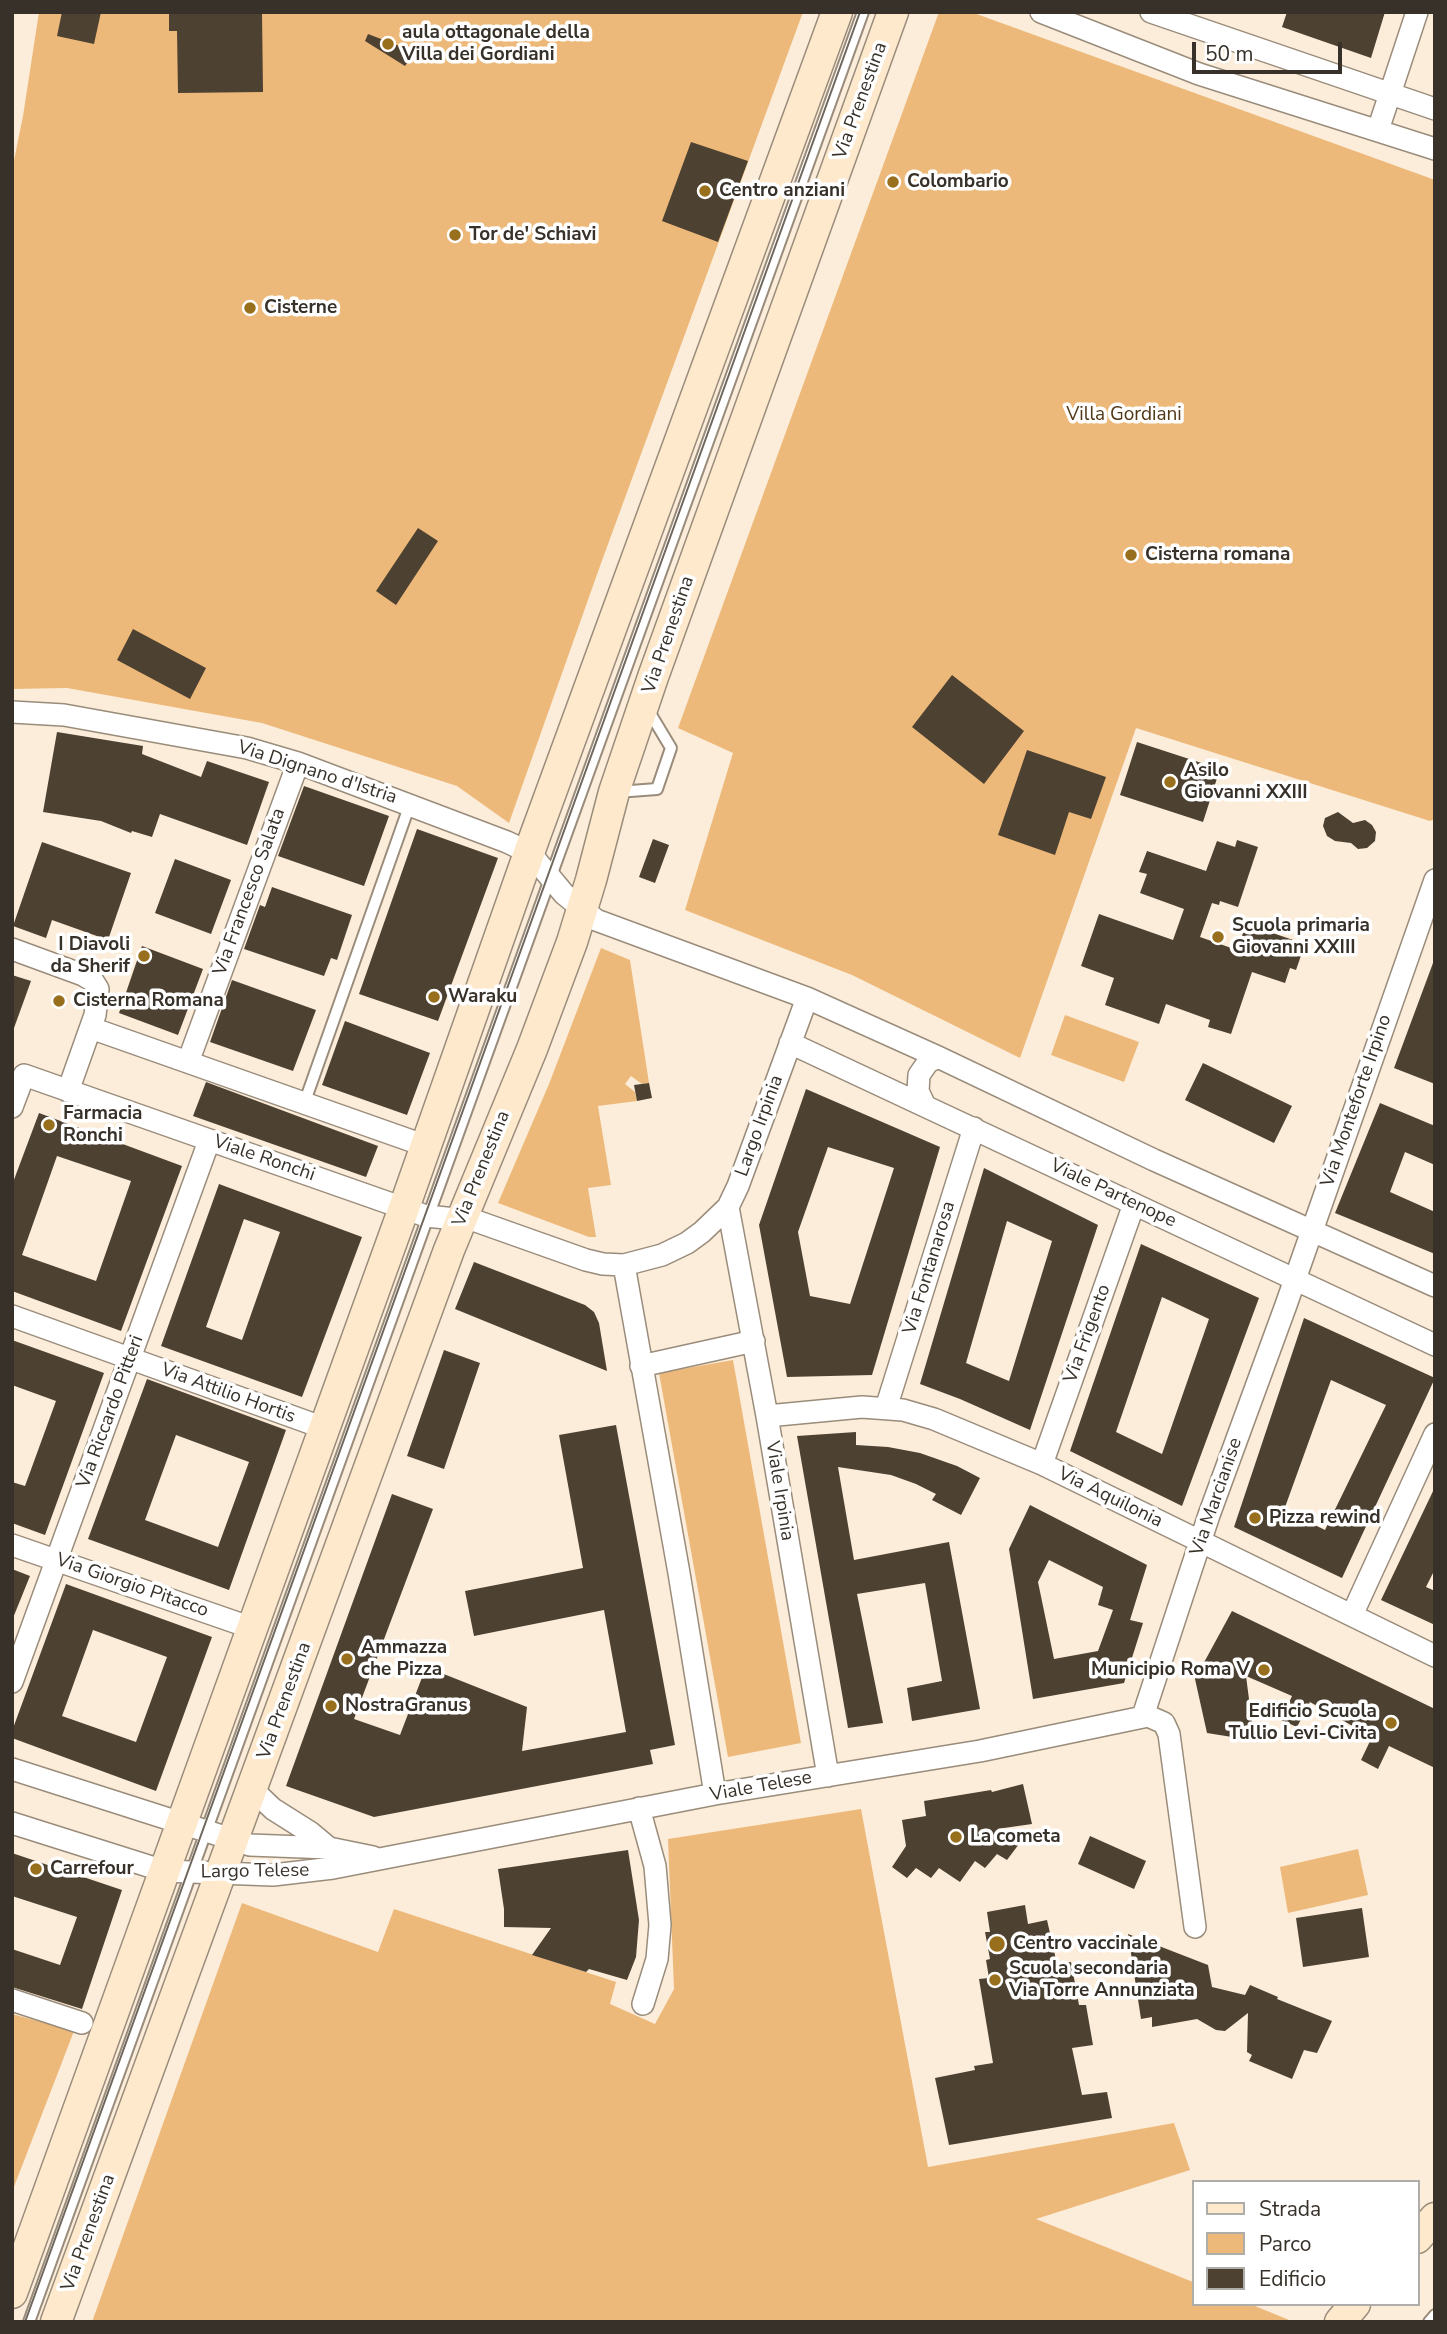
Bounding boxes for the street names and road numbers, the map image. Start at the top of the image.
street label: Via Prenestina [829,39,893,163]
street label: Via Prenestina [638,573,700,697]
street label: Via Dignano d'Istria [234,736,400,810]
street label: Via Francesco Salata [209,805,291,979]
street label: Via Monteforte Irpino [1317,1012,1397,1190]
street label: Largo Irpinia [731,1072,789,1180]
street label: Via Prenestina [448,1108,516,1230]
street label: Viale Ronchi [210,1131,318,1187]
street label: Viale Partenope [1046,1155,1180,1233]
street label: Via Fontanarosa [899,1199,961,1337]
street label: Via Frigento [1060,1282,1116,1386]
street label: Via Riccardo Pitteri [73,1333,149,1491]
street label: Via Attilio Hortis [158,1359,298,1429]
street label: Via Marcianise [1186,1435,1248,1559]
street label: Viale Irpinia [760,1440,798,1542]
street label: Via Aquilonia [1054,1463,1166,1533]
street label: Via Giorgio Pitacco [53,1549,211,1623]
street label: Via Prenestina [253,1639,317,1763]
street label: Viale Telese [708,1767,814,1807]
street label: Largo Telese [200,1860,310,1884]
street label: Via Prenestina [57,2171,121,2295]

